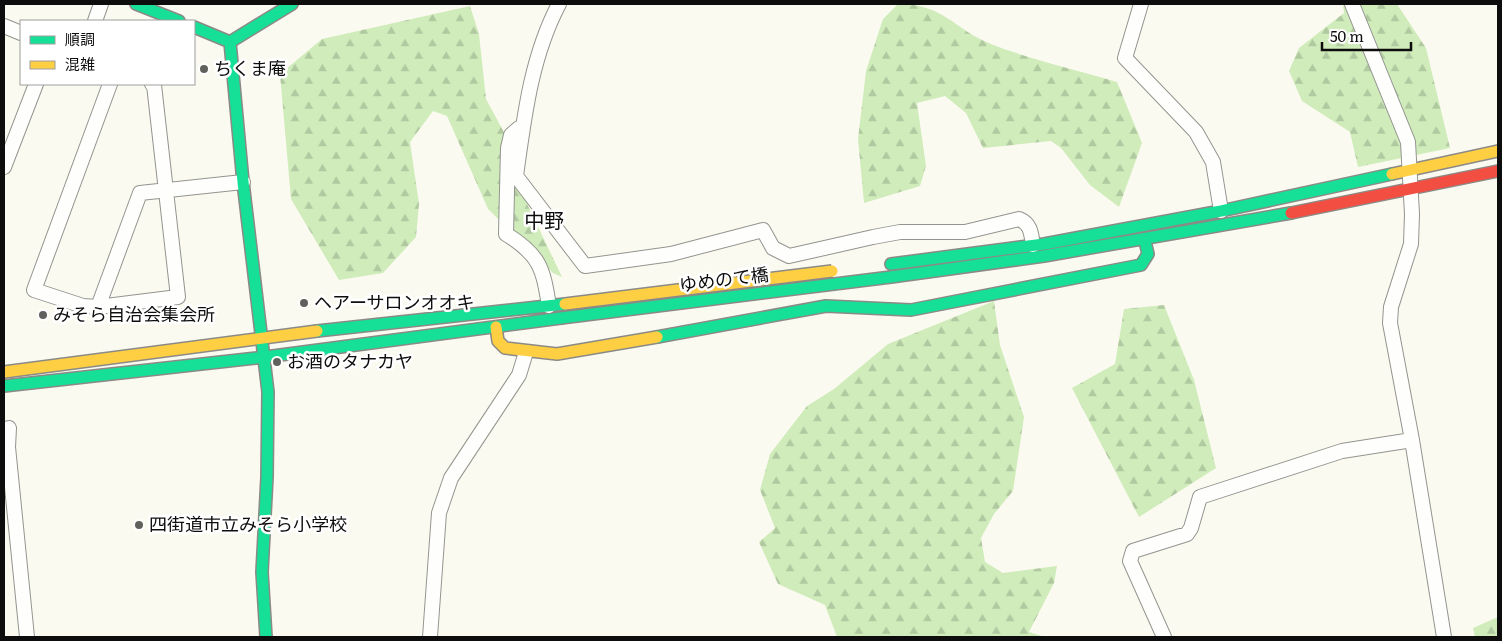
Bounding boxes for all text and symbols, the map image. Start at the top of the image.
legend [20,20,195,85]
scale bar [1322,20,1411,52]
text: 50 m [1330,24,1364,47]
text: 順調 [65,27,95,50]
text: 混雑 [65,52,95,75]
place label: ちくま庵 [214,54,286,81]
marker: ちくま庵 [198,63,210,75]
district label: 中野 [524,204,564,234]
street label: ゆめのて橋 [678,260,770,297]
place label: ヘアーサロンオオキ [314,288,475,315]
marker: ヘアーサロンオオキ [298,297,310,309]
place label: みそら自治会集会所 [53,300,215,327]
marker: みそら自治会集会所 [37,309,49,321]
place label: お酒のタナカヤ [287,347,413,374]
marker: お酒のタナカヤ [271,356,283,368]
place label: 四街道市立みそら小学校 [149,510,347,537]
marker: 四街道市立みそら小学校 [133,519,145,531]

